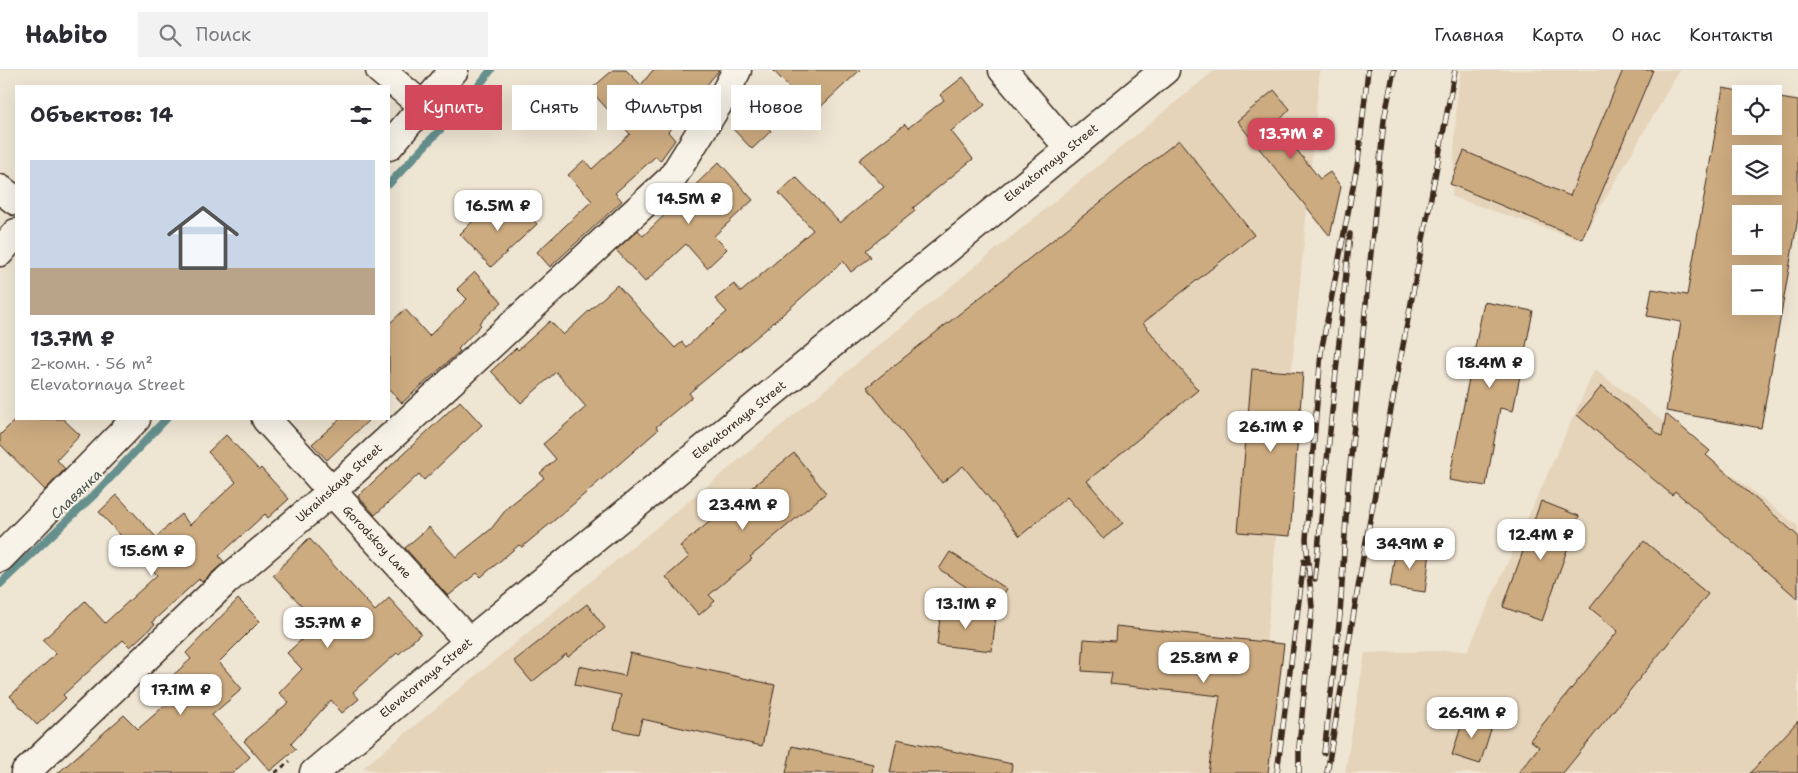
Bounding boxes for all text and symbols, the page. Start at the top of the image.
search box [138,12,488,57]
text: Habito [25,19,108,51]
icon: search [156,21,184,49]
text: Поиск [196,22,251,47]
text: Главная [1434,23,1504,47]
text: Карта [1532,23,1584,47]
text: О нас [1612,23,1661,47]
text: Контакты [1689,23,1773,47]
chip: Купить [405,85,502,130]
chip: Снять [512,85,597,130]
chip: Фильтры [607,85,721,130]
chip: Новое [731,85,821,130]
map controls [1732,85,1782,315]
button: locate [1732,85,1782,135]
text: Объектов: 14 [30,101,173,129]
icon: filters [347,101,375,129]
pin: 13.7M ₽ [1245,118,1337,160]
street label: Elevatornaya Street [1001,120,1101,206]
text: 13.7M ₽ [1259,123,1323,144]
button: layers [1732,145,1782,195]
pin: 14.5M ₽ [643,182,735,225]
text: 14.5M ₽ [656,188,722,209]
pin: 16.5M ₽ [452,190,544,232]
icon: home [158,193,248,283]
text: 16.5M ₽ [465,195,531,216]
button: + [1732,205,1782,255]
button: − [1732,265,1782,315]
text: 13.7M ₽ [30,325,115,353]
pin: 18.4M ₽ [1444,346,1536,389]
text: 18.4M ₽ [1457,352,1523,373]
text: 2-комн. · 56 m² [30,353,153,374]
text: Elevatornaya Street [30,374,185,395]
street label: Elevatornaya Street [689,377,789,463]
pin: 26.1M ₽ [1225,410,1317,453]
text: 26.1M ₽ [1238,416,1304,437]
street label: Ukrainskaya Street [293,440,385,526]
water label: Славянка [47,465,105,523]
pin: 23.4M ₽ [697,488,789,531]
text: 23.4M ₽ [708,494,778,515]
street label: Gorodskoy Lane [339,502,415,582]
pin: 12.4M ₽ [1495,518,1587,561]
text: 12.4M ₽ [1508,524,1574,545]
pin: 34.9M ₽ [1364,528,1456,570]
text: 34.9M ₽ [1376,533,1444,554]
pin: 15.6M ₽ [106,534,198,577]
text: 15.6M ₽ [119,540,185,561]
pin: 13.1M ₽ [920,588,1012,630]
text: 13.1M ₽ [935,593,997,614]
pin: 35.7M ₽ [282,606,374,649]
text: 35.7M ₽ [294,612,362,633]
street label: Elevatornaya Street [376,634,476,722]
pin: 25.8M ₽ [1158,642,1250,684]
text: 25.8M ₽ [1169,647,1239,668]
pin: 17.1M ₽ [135,674,227,716]
text: 17.1M ₽ [151,679,211,700]
pin: 26.9M ₽ [1426,696,1518,739]
text: 26.9M ₽ [1438,702,1506,723]

